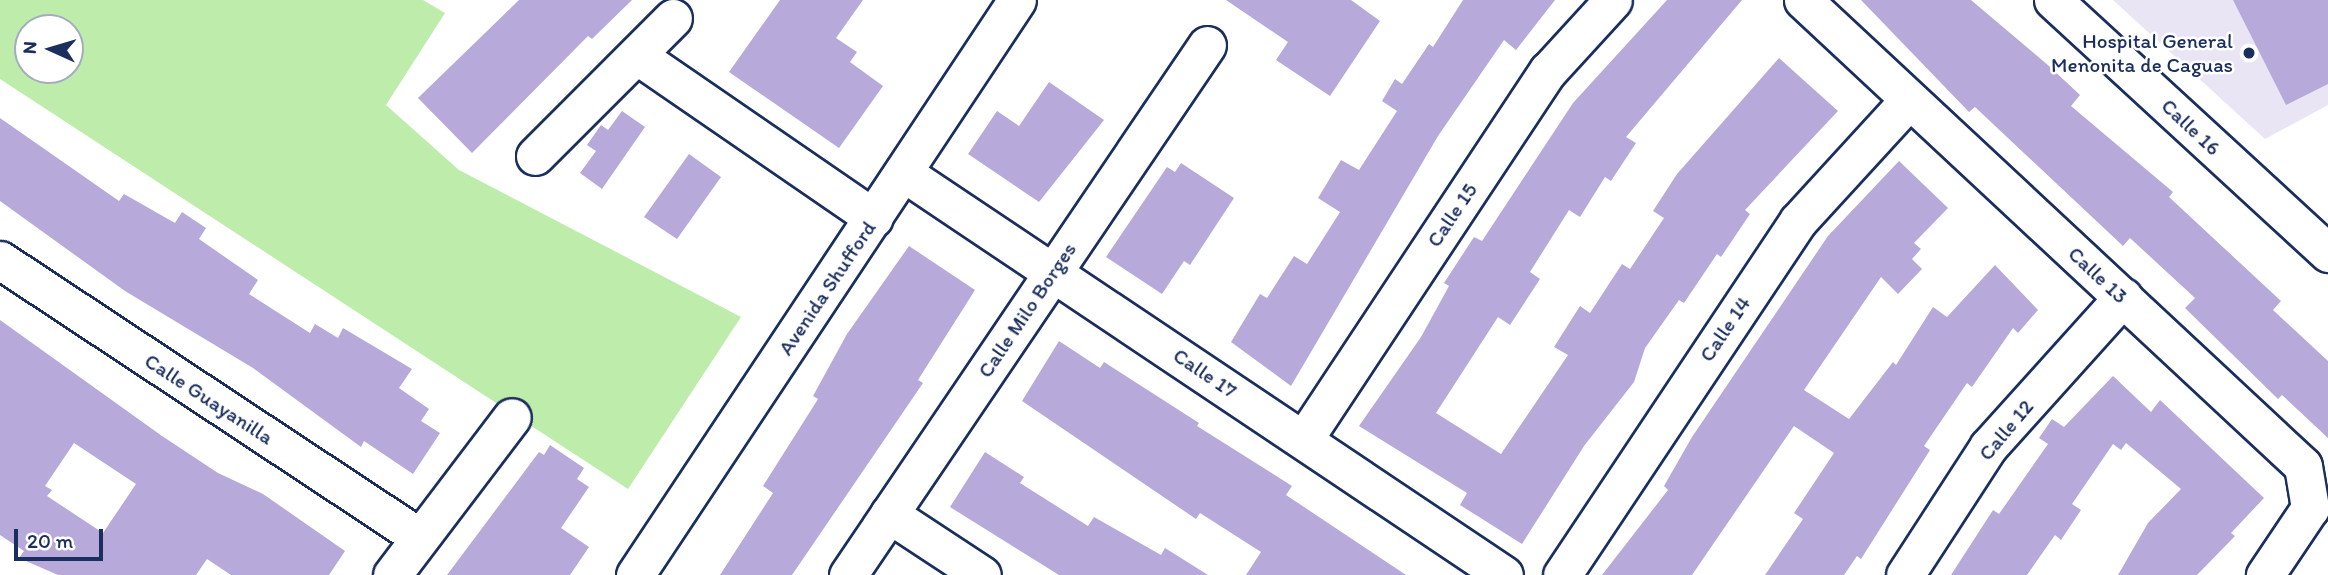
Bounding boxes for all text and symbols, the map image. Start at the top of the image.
north arrow [14,14,84,84]
place label: Hospital General Menonita de Caguas [2051,28,2233,78]
text: N [18,40,41,55]
marker: Hospital General Menonita de Caguas [2239,43,2259,63]
street label: Calle 16 [2156,93,2226,161]
street label: Calle 15 [1421,178,1483,252]
street label: Avenida Shufford [773,216,881,360]
street label: Calle Milo Borges [973,238,1081,382]
street label: Calle 13 [2063,241,2133,309]
street label: Calle 14 [1694,292,1756,366]
street label: Calle 17 [1168,343,1242,403]
street label: Calle Guayanilla [140,348,278,450]
street label: Calle 12 [1973,394,2039,466]
scale bar [18,516,107,560]
text: 20 m [27,528,73,553]

